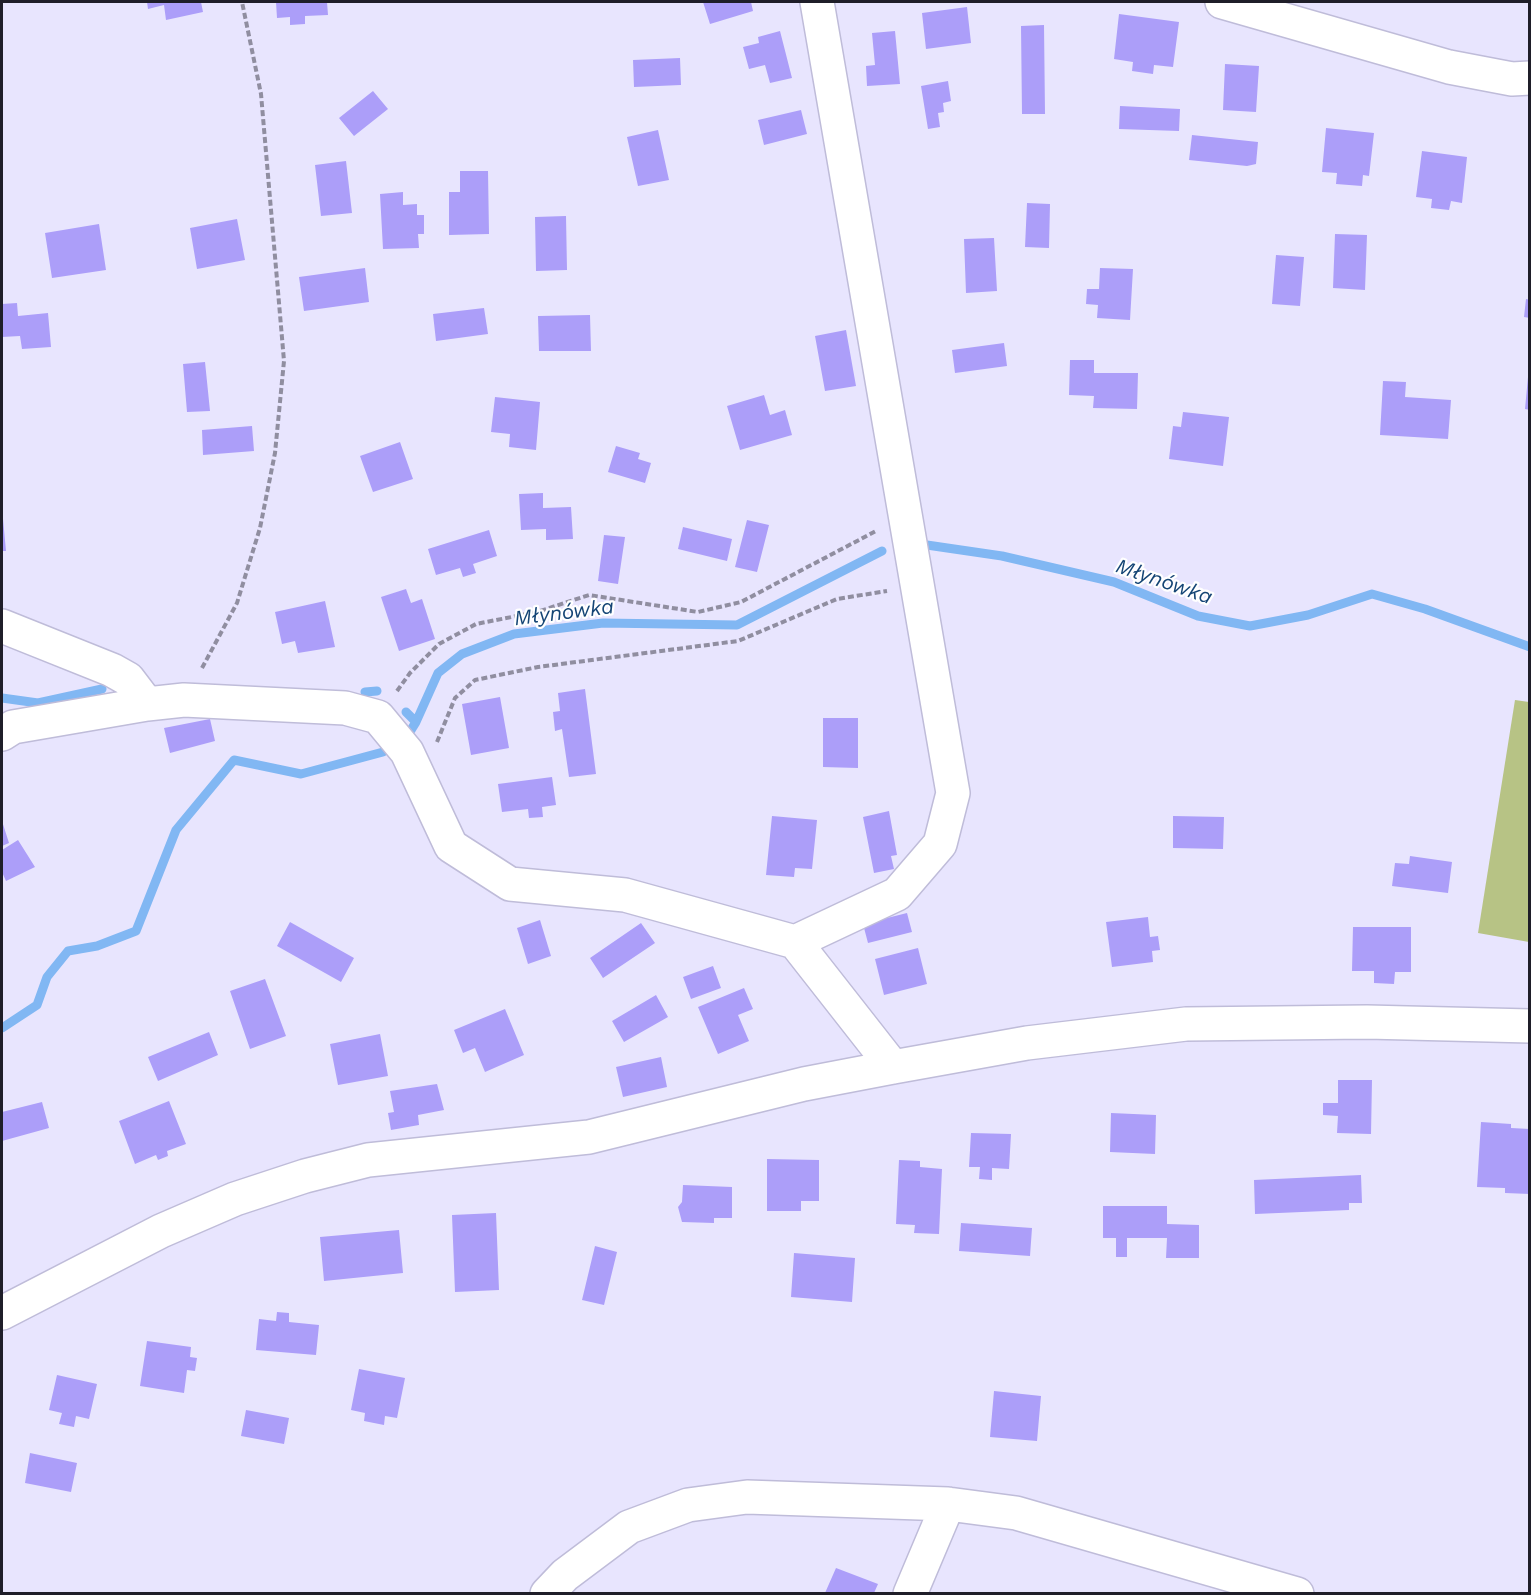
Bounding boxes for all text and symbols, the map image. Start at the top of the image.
water label: Młynówka [1112,554,1216,610]
water label: Młynówka [513,594,615,632]

